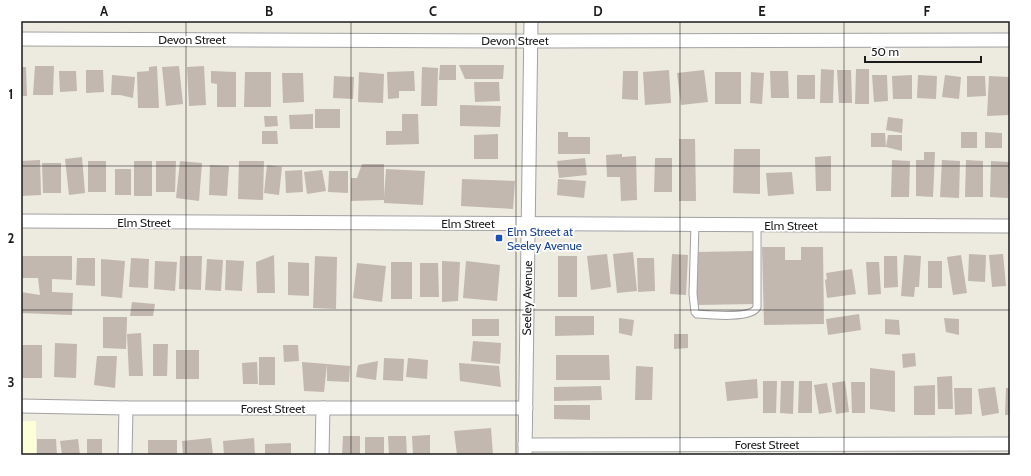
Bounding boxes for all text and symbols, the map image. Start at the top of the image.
text: A [100,3,109,19]
text: B [265,3,273,19]
text: C [429,3,437,19]
text: D [593,3,603,19]
text: E [758,3,766,19]
text: F [924,3,931,19]
street label: Devon Street [158,32,226,47]
street label: Devon Street [481,33,549,48]
scale bar [865,38,981,64]
text: 50 m [871,44,899,59]
text: 1 [9,86,13,102]
street label: Elm Street [117,215,171,230]
street label: Elm Street [441,216,495,231]
street label: Elm Street [764,218,818,233]
place label: Elm Street at Seeley Avenue [507,224,582,253]
text: 2 [8,230,15,246]
marker: Elm Street at Seeley Avenue [494,233,504,243]
street label: Seeley Avenue [519,260,535,336]
text: 3 [7,374,15,390]
street label: Forest Street [241,401,305,416]
street label: Forest Street [735,437,799,452]

